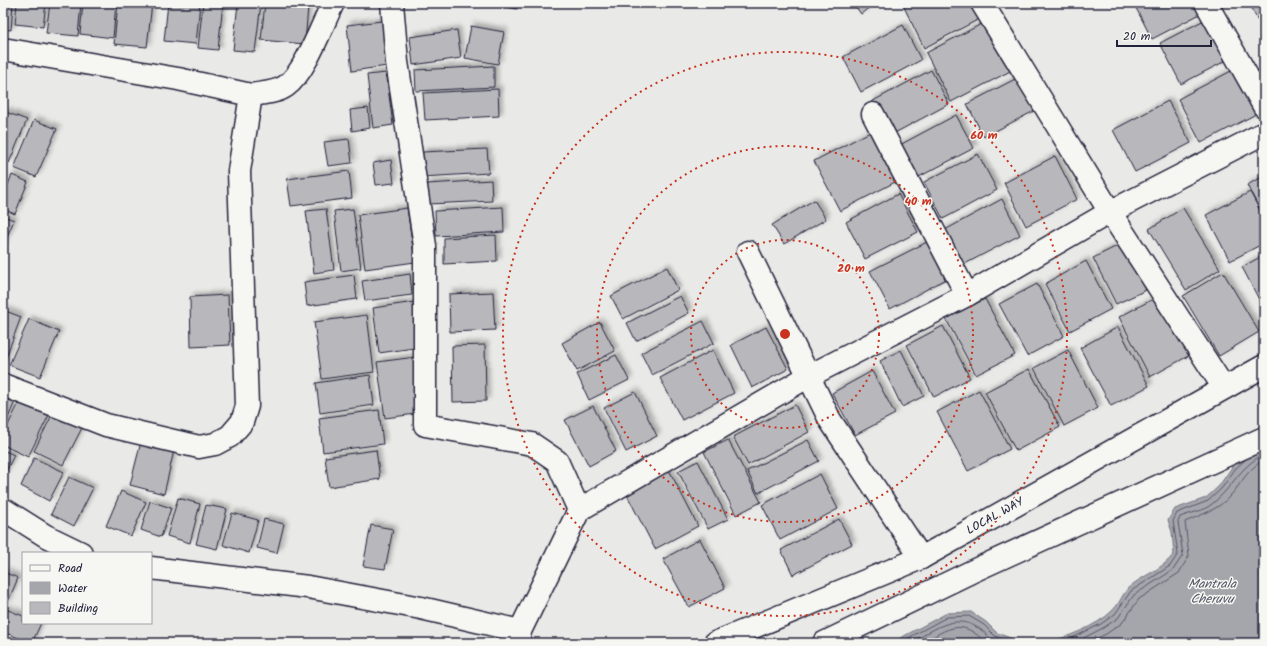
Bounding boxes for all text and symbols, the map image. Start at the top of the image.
scale bar [1117,22,1211,48]
text: 20 m [1123,27,1151,46]
text: 60 m [970,126,998,145]
text: 40 m [904,192,932,211]
text: 20 m [837,259,865,278]
centre of rings [778,327,792,341]
street label: LOCAL WAY [963,492,1028,540]
legend [22,552,152,624]
text: Road [58,559,83,578]
water label: Mantrala Cheruvu [1188,574,1237,610]
text: Water [58,579,88,598]
text: Building [58,599,98,618]

